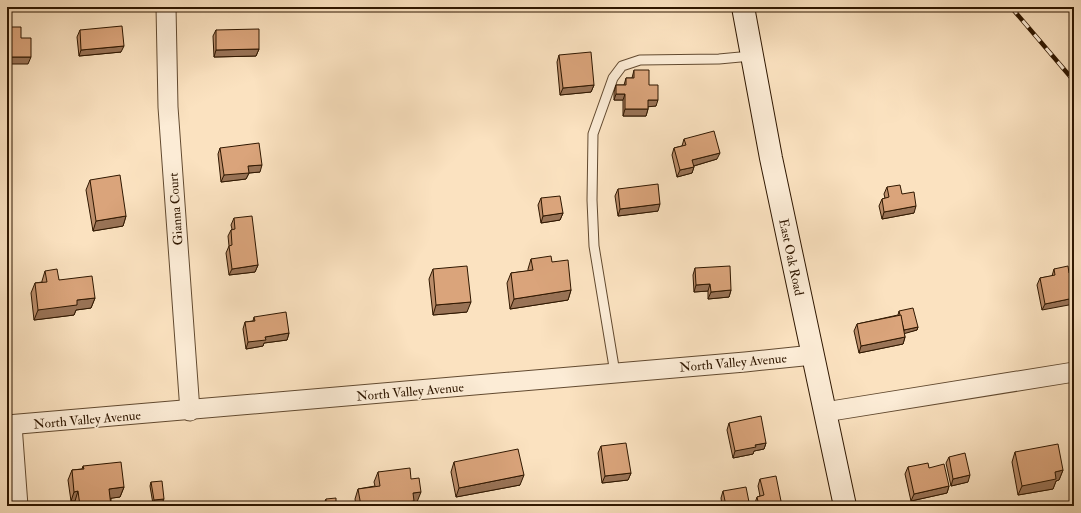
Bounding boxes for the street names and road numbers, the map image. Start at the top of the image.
street label: Gianna Court [165,172,187,246]
street label: East Oak Road [775,217,807,298]
street label: North Valley Avenue [679,350,788,377]
street label: North Valley Avenue [356,379,465,406]
street label: North Valley Avenue [33,407,142,434]

